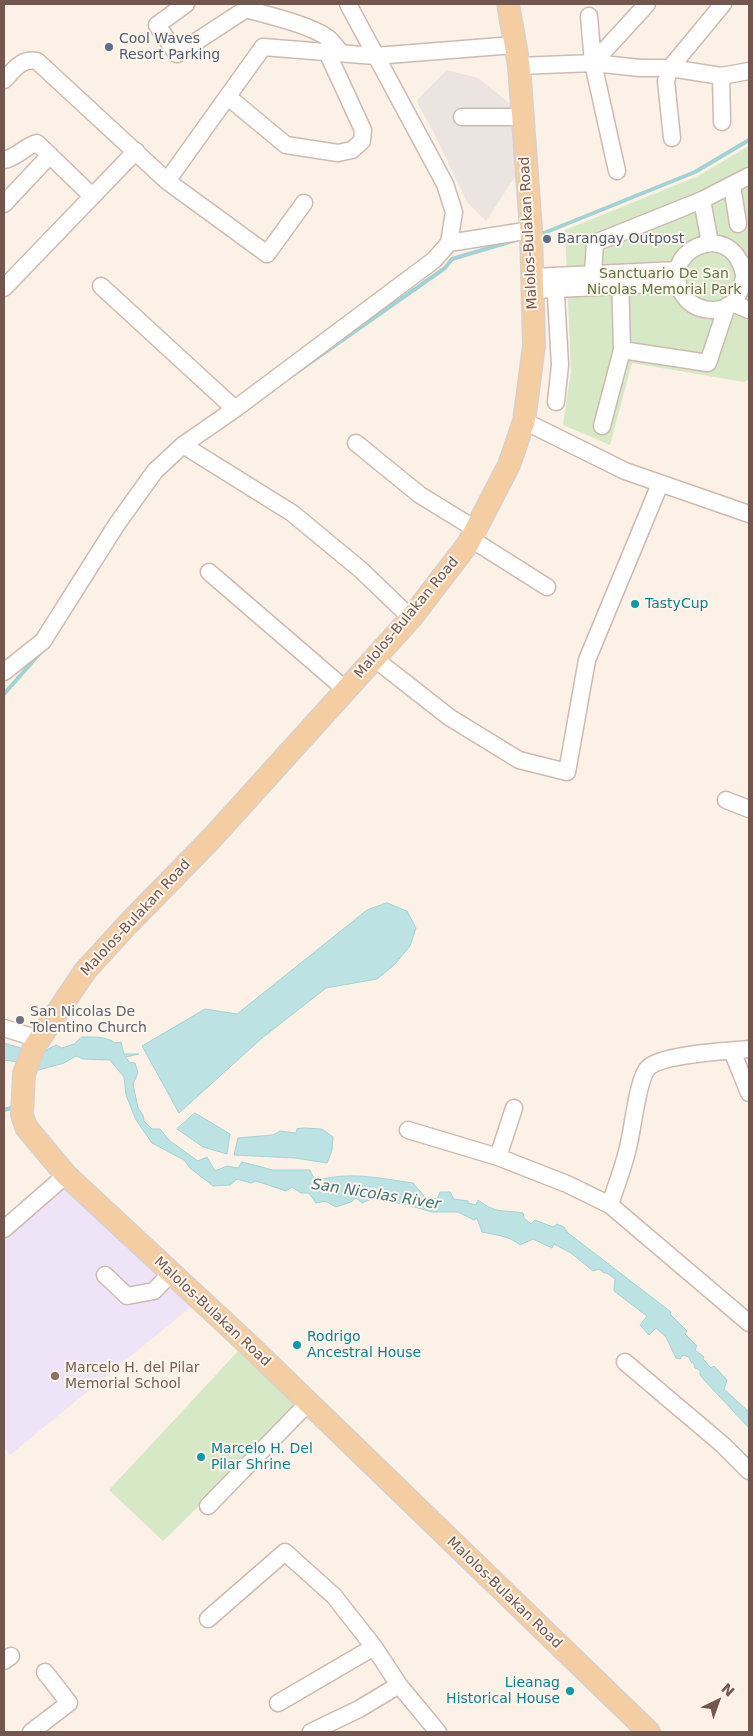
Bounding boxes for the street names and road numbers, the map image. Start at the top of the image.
street label: Malolos-Bulakan Road [517,156,541,310]
street label: Malolos-Bulakan Road [351,554,463,682]
street label: Malolos-Bulakan Road [78,856,194,980]
street label: Malolos-Bulakan Road [150,1254,274,1370]
street label: Malolos-Bulakan Road [443,1534,565,1652]

